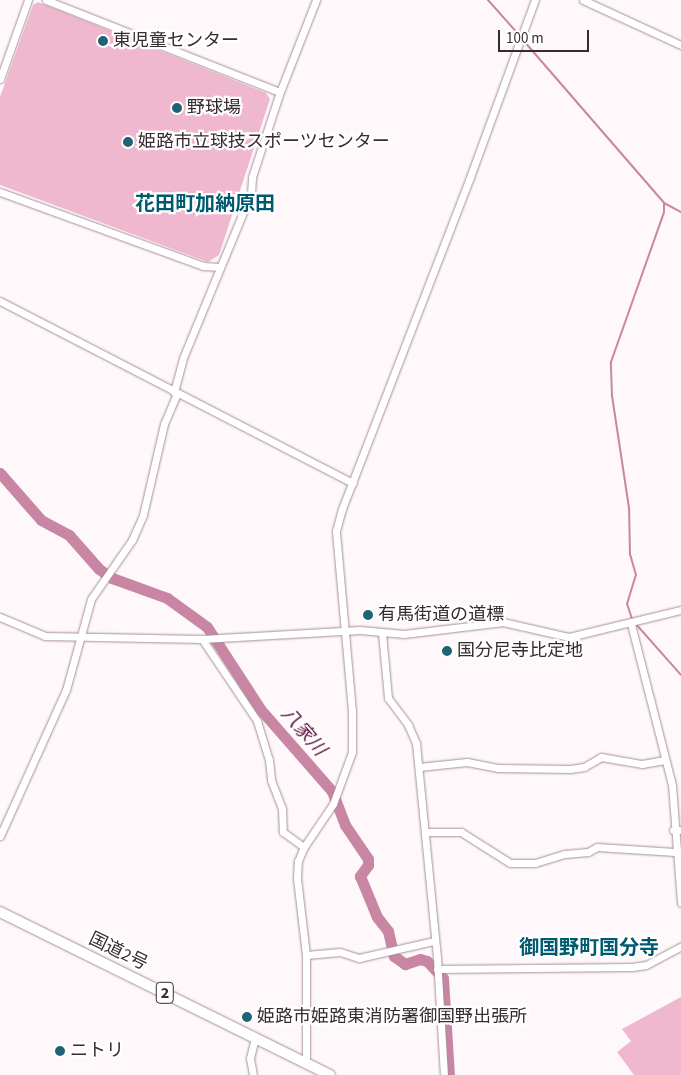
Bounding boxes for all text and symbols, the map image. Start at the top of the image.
scale bar [501,20,592,52]
text: 100 m [506,28,544,49]
place label: 東児童センター [113,30,239,52]
marker: 東児童センター [97,35,109,47]
place label: 野球場 [187,97,241,119]
marker: 野球場 [171,102,183,114]
place label: 姫路市立球技スポーツセンター [138,131,390,153]
marker: 姫路市立球技スポーツセンター [122,136,134,148]
district label: 花田町加納原田 [135,192,275,216]
place label: 有馬街道の道標 [378,604,504,626]
marker: 有馬街道の道標 [362,609,374,621]
place label: 国分尼寺比定地 [457,640,583,662]
marker: 国分尼寺比定地 [441,645,453,657]
water label: 八家川 [276,703,330,761]
street label: 国道2号 [85,928,151,976]
district label: 御国野町国分寺 [519,936,659,960]
road number: 2 [155,980,175,1006]
place label: 姫路市姫路東消防署御国野出張所 [257,1006,527,1028]
marker: 姫路市姫路東消防署御国野出張所 [241,1011,253,1023]
place label: ニトリ [70,1040,124,1062]
marker: ニトリ [54,1045,66,1057]

